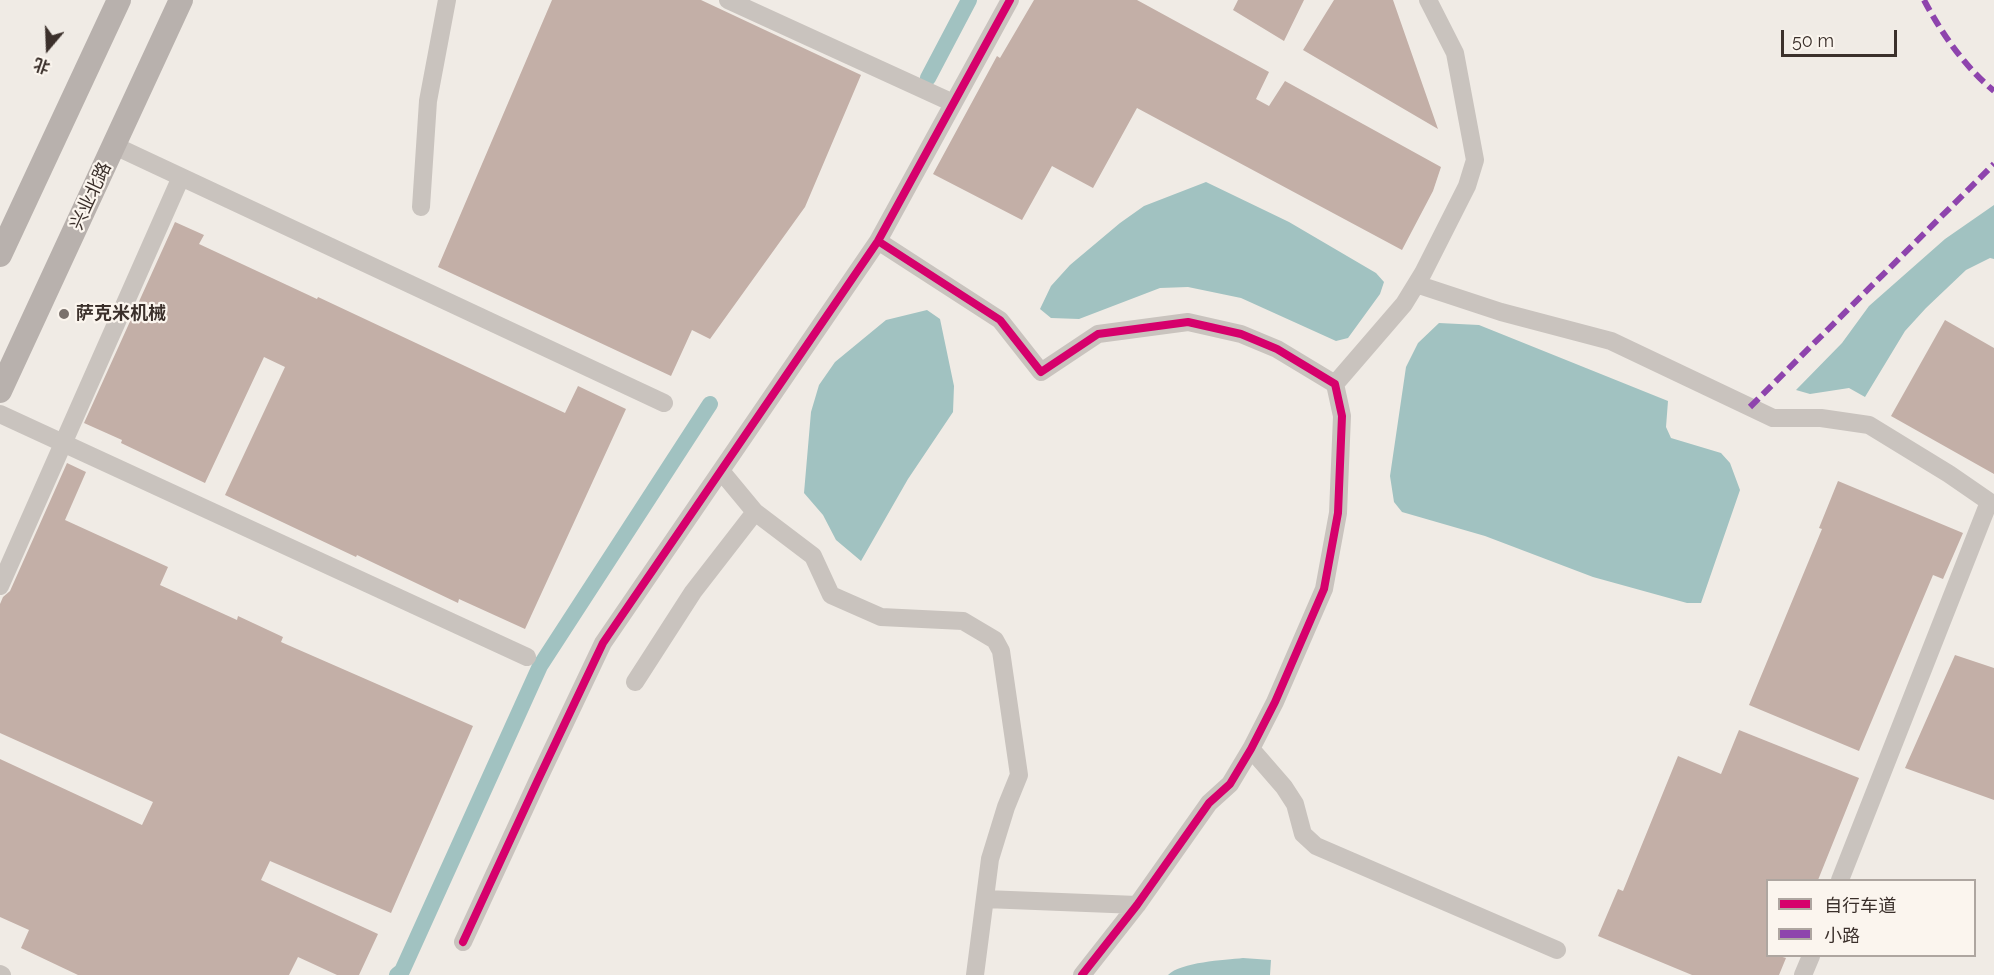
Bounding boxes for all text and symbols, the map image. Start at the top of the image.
north arrow [18,18,78,78]
scale bar [1784,18,1900,56]
text: 50 m [1792,30,1834,51]
text: 北 [31,54,53,77]
street label: 兴业北路 [66,159,116,233]
place label: 萨克米机械 [76,303,166,325]
marker: 萨克米机械 [57,307,71,321]
legend [1766,879,1976,957]
text: 自行车道 [1824,895,1896,916]
text: 小路 [1824,925,1860,946]

